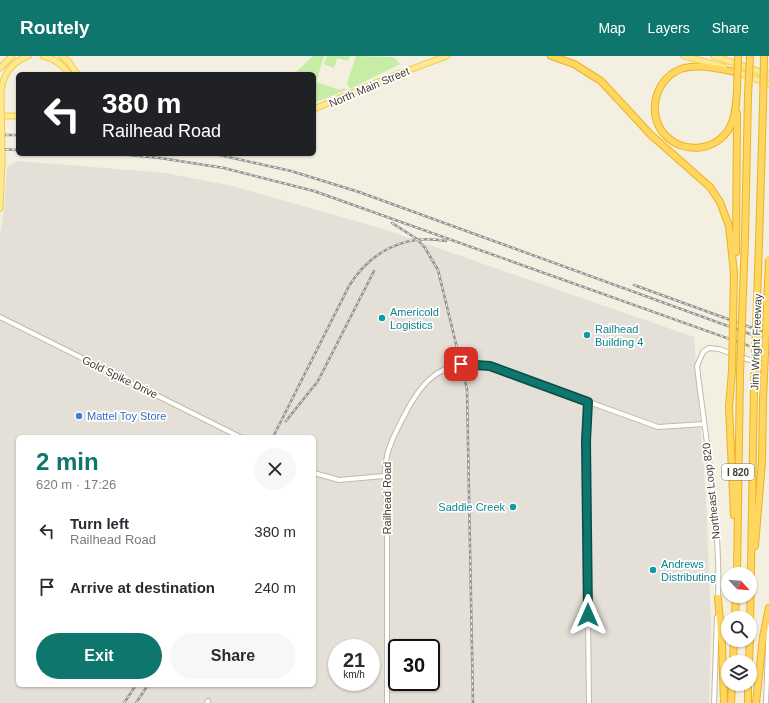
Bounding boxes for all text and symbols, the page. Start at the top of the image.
text: Routely [20,17,90,38]
text: Map [598,20,626,36]
text: Layers [648,20,690,36]
text: Share [712,20,749,36]
street label: North Main Street [327,65,411,109]
icon: left [36,88,88,140]
text: 380 m [102,88,181,119]
text: Railhead Road [102,121,221,141]
street label: Jim Wright Freeway [748,293,764,391]
place label: Americold Logistics [390,306,439,331]
marker: Americold Logistics [377,313,387,323]
place label: Railhead Building 4 [595,323,643,348]
marker: Railhead Building 4 [582,330,592,340]
pin [444,347,478,381]
icon: arrive [450,353,472,375]
street label: Gold Spike Drive [80,354,160,400]
place label: Mattel Toy Store [87,410,166,422]
marker: Mattel Toy Store [74,411,84,421]
street label: Northeast Loop 820 [700,442,722,540]
text: 2 min [36,448,99,475]
button: close [254,448,296,490]
street label: Railhead Road [381,462,393,534]
road number: I 820 [722,464,754,480]
text: 620 m · 17:26 [36,477,116,492]
place label: Saddle Creek [438,501,505,513]
marker: Saddle Creek [508,502,518,512]
text: Turn left [70,515,129,532]
icon: left [36,520,58,542]
text: 380 m [254,523,296,540]
text: Railhead Road [70,532,156,547]
place label: Andrews Distributing [661,558,716,583]
marker: Andrews Distributing [648,565,658,575]
north arrow [721,567,757,603]
map controls [721,567,757,691]
icon: arrive [36,576,58,598]
text: Arrive at destination [70,579,215,596]
text: 240 m [254,579,296,596]
position arrow [567,594,609,636]
button: search [721,611,757,647]
button: Exit [36,633,162,679]
button: Share [170,633,296,679]
speed limit sign: 30 [388,639,440,691]
text: 21 [343,649,365,671]
button: layers [721,655,757,691]
text: km/h [343,669,365,680]

